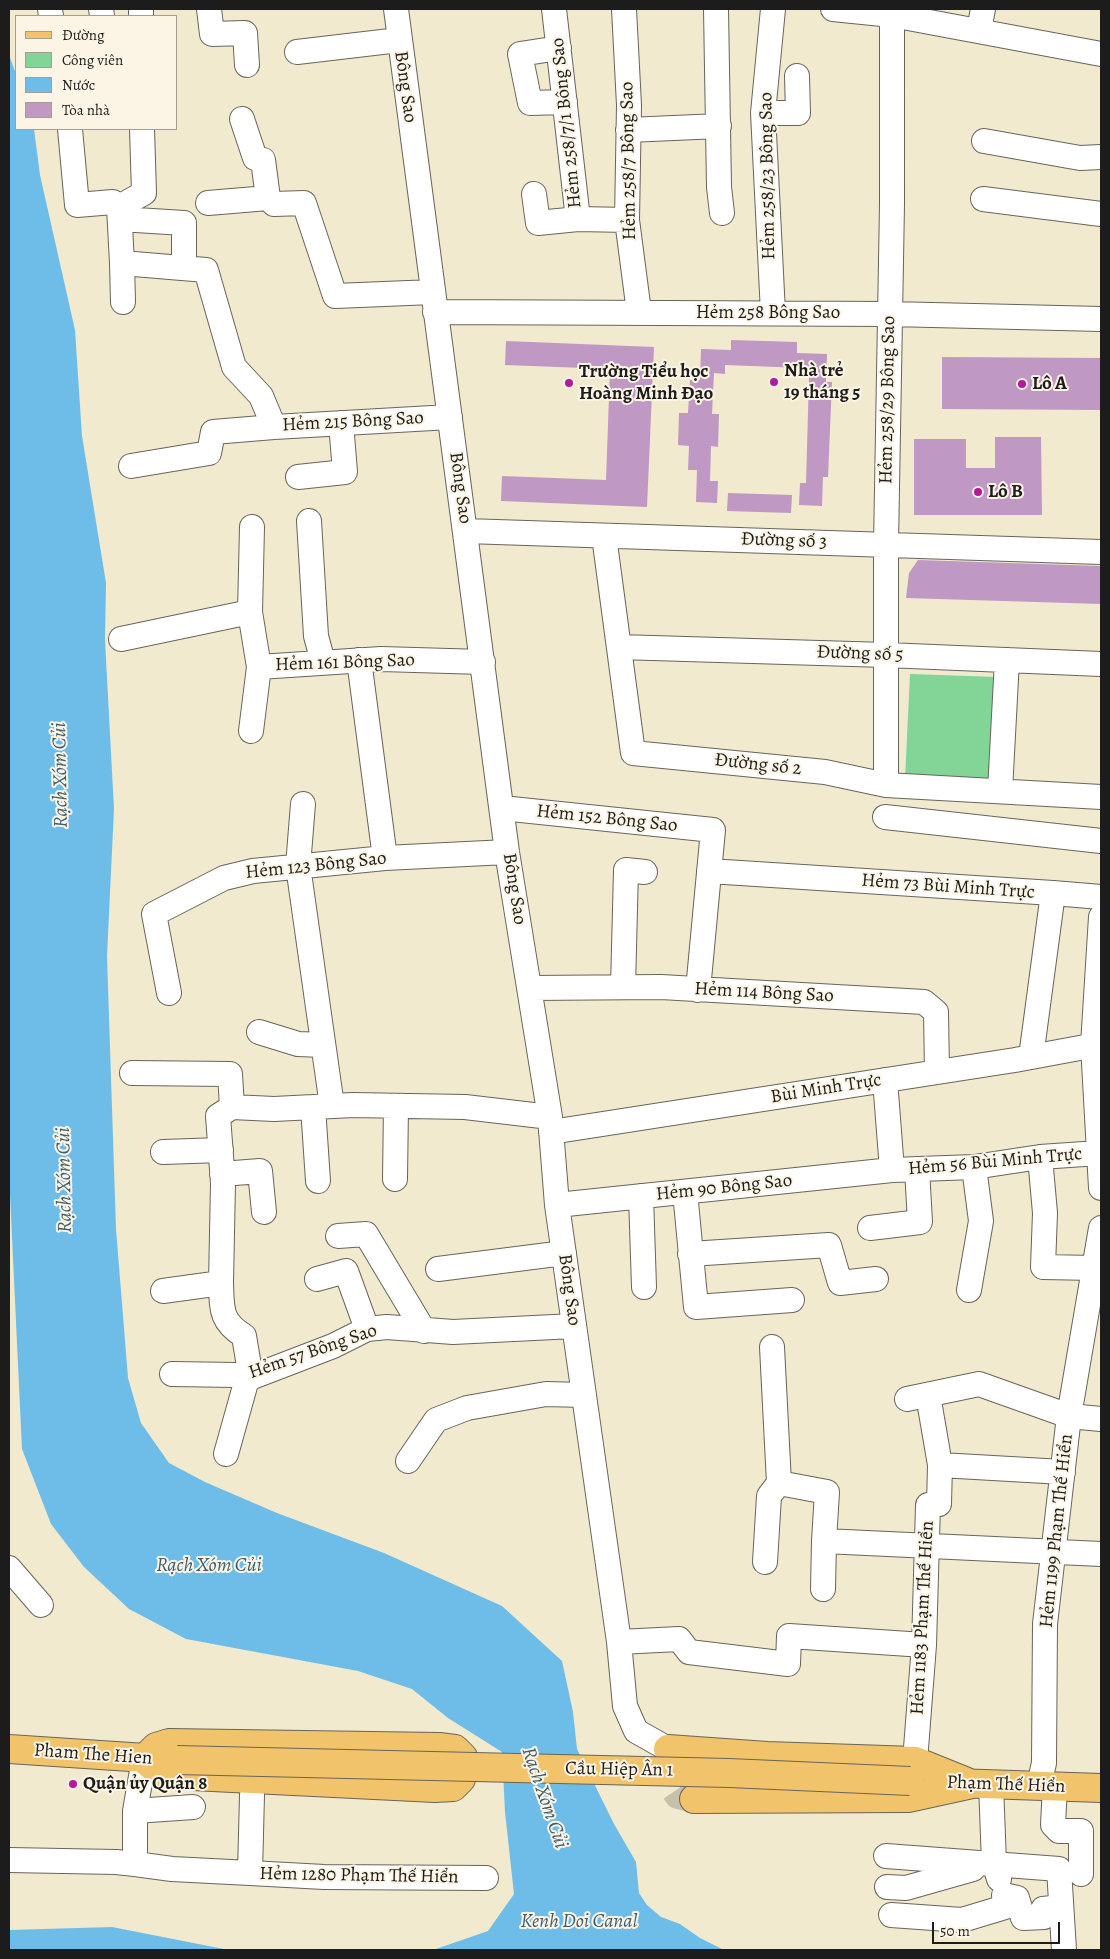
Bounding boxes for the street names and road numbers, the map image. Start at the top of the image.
street label: Hẻm 258/7/1 Bông Sao [547,37,587,209]
street label: Bông Sao [389,50,421,124]
street label: Hẻm 258/7 Bông Sao [616,81,642,241]
street label: Hẻm 258/23 Bông Sao [755,92,781,260]
street label: Hẻm 258 Bông Sao [696,302,840,324]
street label: Hẻm 258/29 Bông Sao [875,316,901,484]
street label: Hẻm 215 Bông Sao [282,407,424,437]
street label: Bông Sao [444,451,476,525]
street label: Đường số 3 [740,528,828,554]
street label: Đường số 5 [816,641,904,667]
street label: Hẻm 161 Bông Sao [275,649,415,677]
street label: Đường số 2 [713,749,803,781]
street label: Hẻm 152 Bông Sao [535,800,679,838]
street label: Hẻm 123 Bông Sao [244,847,388,885]
street label: Bông Sao [497,852,531,926]
street label: Hẻm 73 Bùi Minh Trực [861,870,1035,904]
street label: Hẻm 114 Bông Sao [694,978,834,1008]
street label: Bùi Minh Trực [769,1069,883,1109]
street label: Hẻm 56 Bùi Minh Trực [907,1143,1083,1181]
street label: Hẻm 90 Bông Sao [655,1170,793,1206]
street label: Bông Sao [553,1253,585,1327]
street label: Hẻm 57 Bông Sao [246,1319,380,1385]
street label: Hẻm 1199 Phạm Thế Hiển [1035,1433,1079,1629]
street label: Hẻm 1183 Phạm Thế Hiển [907,1520,939,1716]
street label: Pham The Hien [33,1739,153,1771]
street label: Cầu Hiệp Ân 1 [565,1758,673,1782]
street label: Phạm Thế Hiển [946,1772,1066,1798]
street label: Hẻm 1280 Phạm Thế Hiển [259,1863,459,1889]

